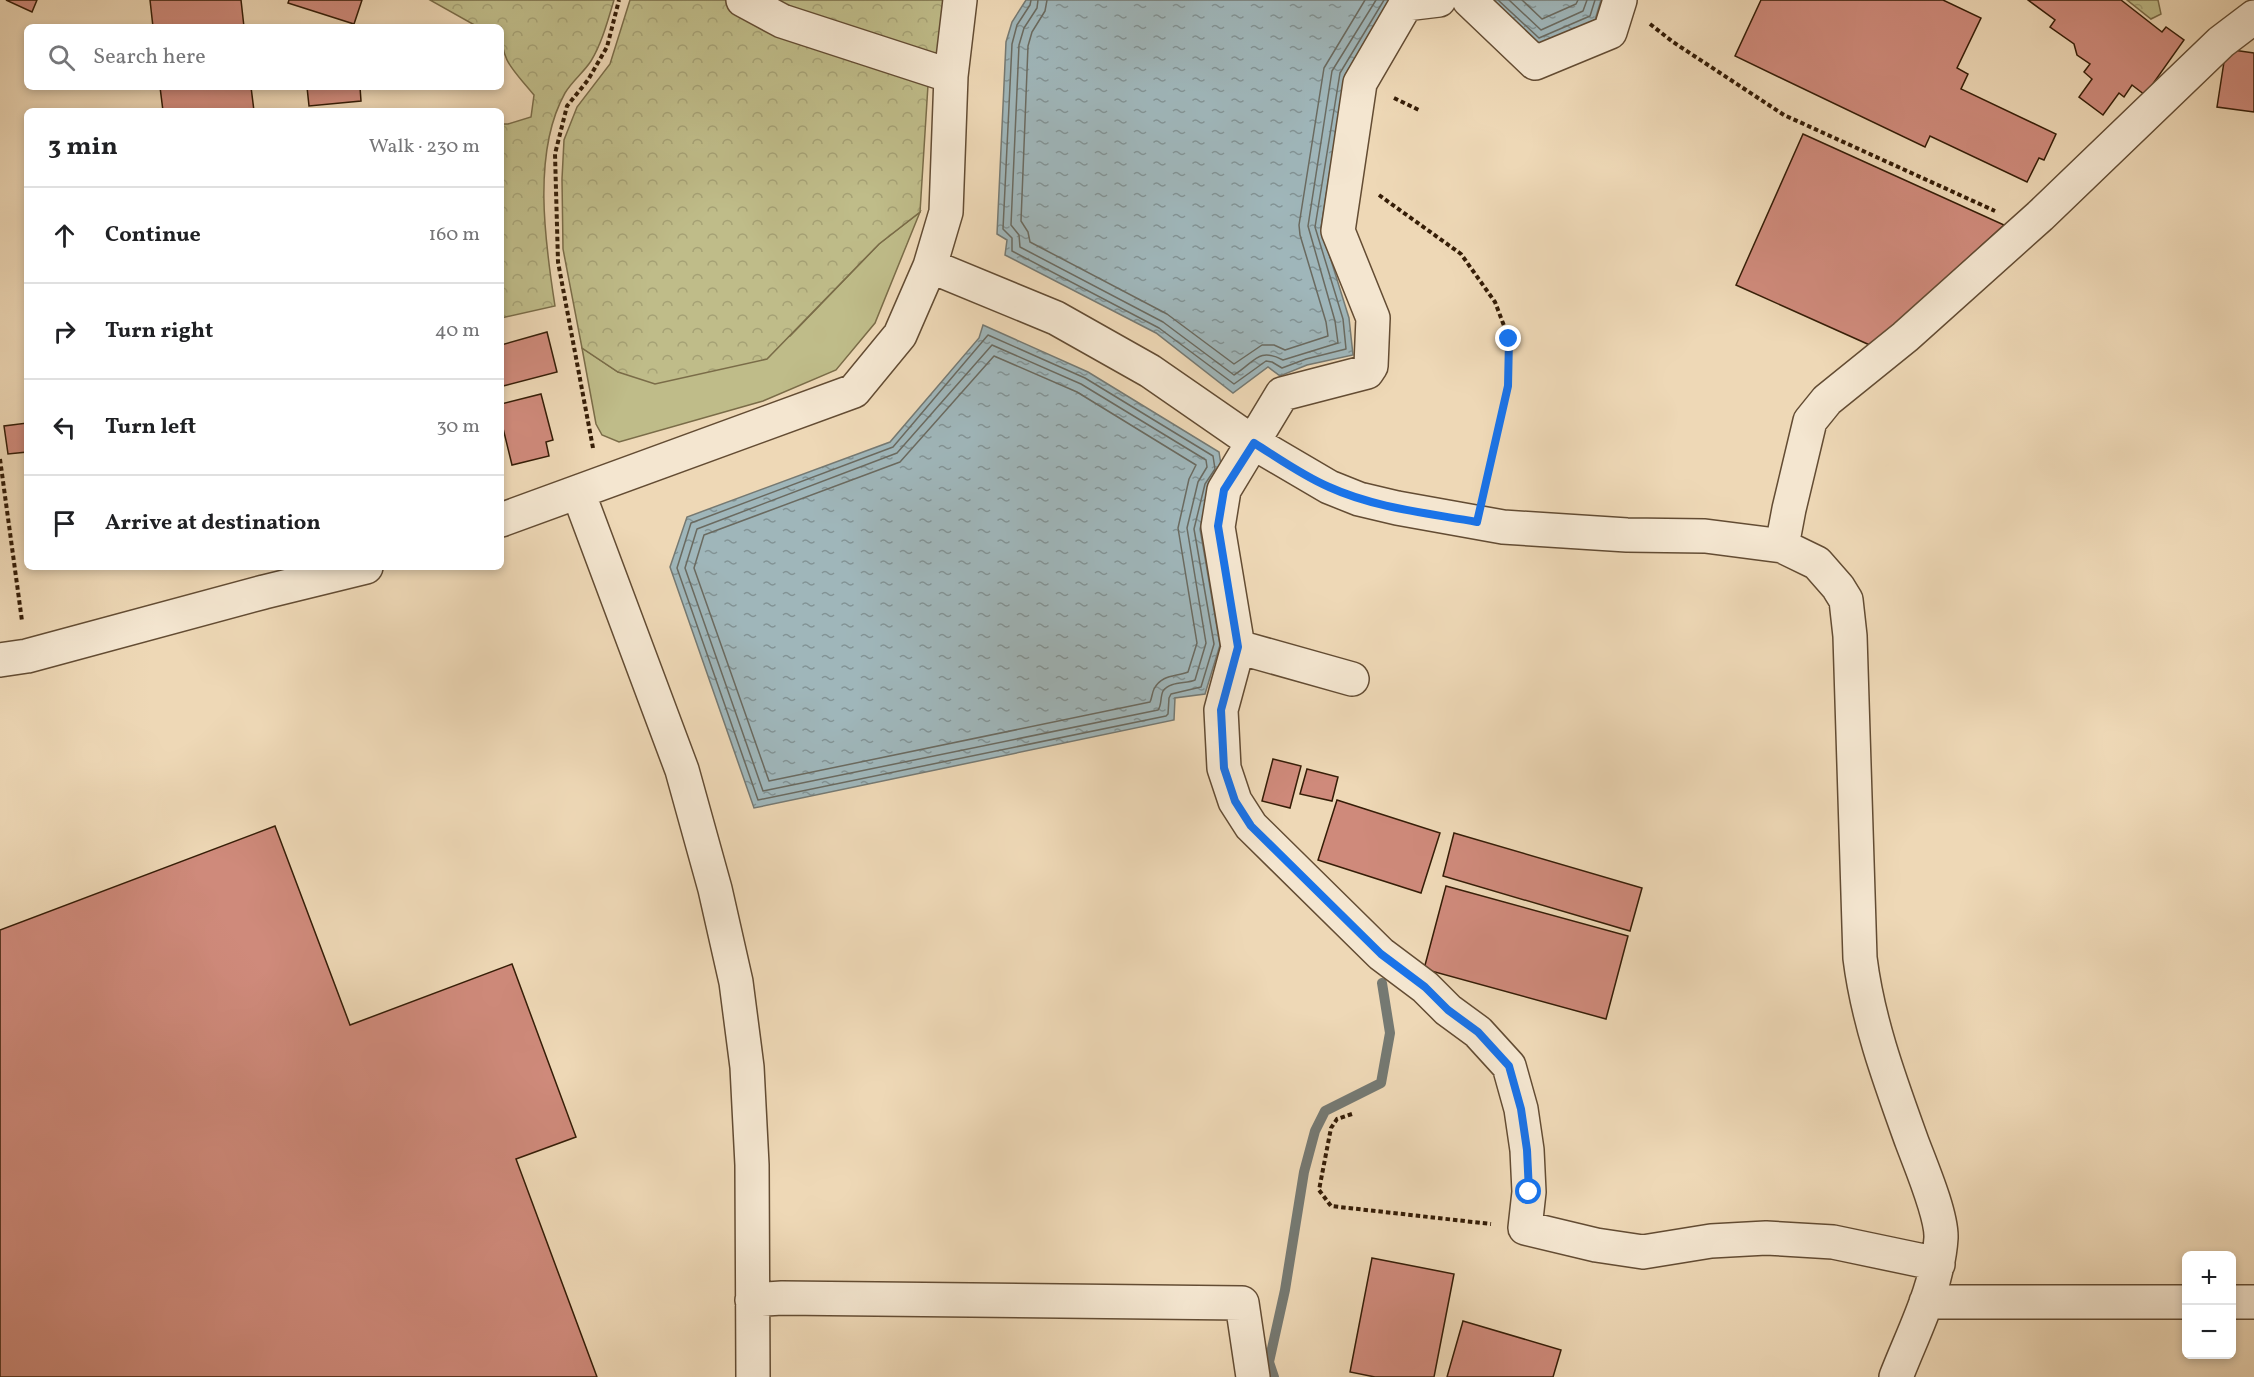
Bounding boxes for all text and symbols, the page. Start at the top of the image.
search box [24,24,504,90]
icon: search [45,41,78,74]
text: Search here [93,42,206,73]
text: 3 min [48,129,118,165]
text: Walk · 230 m [369,133,480,161]
icon: ahead [48,219,81,252]
text: Continue [105,220,201,251]
text: 160 m [428,221,480,249]
icon: right [48,315,81,348]
text: Turn right [105,316,213,347]
text: 40 m [435,317,480,345]
route end [1495,325,1521,351]
icon: left [48,411,81,444]
text: Turn left [105,412,196,443]
text: 30 m [436,413,480,441]
icon: arrive [48,507,81,540]
text: Arrive at destination [105,508,321,539]
route start [1515,1178,1541,1204]
map controls [2182,1251,2236,1359]
button: + [2182,1251,2236,1305]
button: − [2182,1305,2236,1359]

